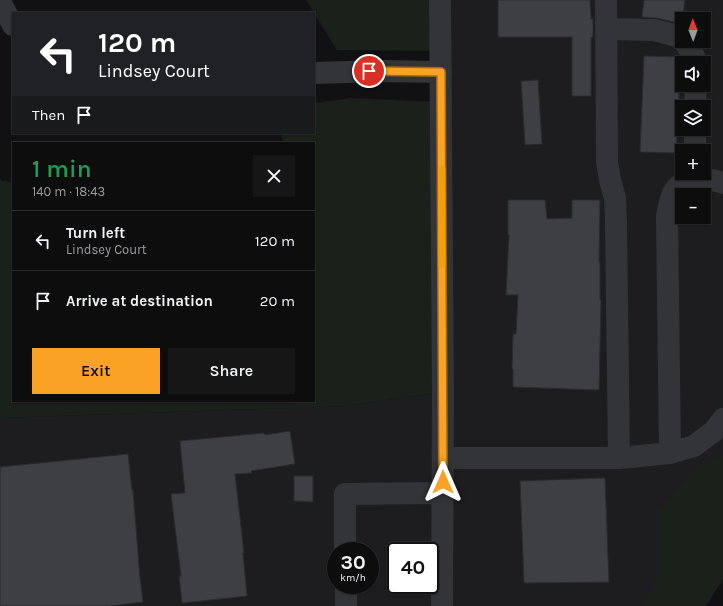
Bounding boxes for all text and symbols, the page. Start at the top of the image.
north arrow [675,12,711,48]
map controls [675,12,711,224]
text: 120 m [98,26,176,59]
icon: left [32,28,84,80]
pin [352,54,386,88]
button: sound [675,56,711,92]
text: Lindsey Court [98,60,210,82]
icon: arrive [358,60,380,82]
button: layers [675,100,711,136]
icon: arrive [73,104,95,126]
text: Then [32,106,65,124]
button: + [675,144,711,180]
text: 1 min [32,155,92,183]
button: close [253,155,295,197]
text: 140 m · 18:43 [32,184,105,199]
button: − [675,188,711,224]
text: Turn left [66,224,125,242]
icon: left [32,230,54,252]
text: 120 m [255,232,295,250]
text: Lindsey Court [66,242,147,257]
icon: arrive [32,290,54,312]
text: Arrive at destination [66,292,213,310]
text: 20 m [260,292,295,310]
button: Exit [32,348,160,394]
button: Share [168,348,295,394]
position arrow [422,461,464,503]
speed limit sign: 40 [387,542,439,594]
text: 30 [340,551,366,574]
text: km/h [340,572,366,584]

